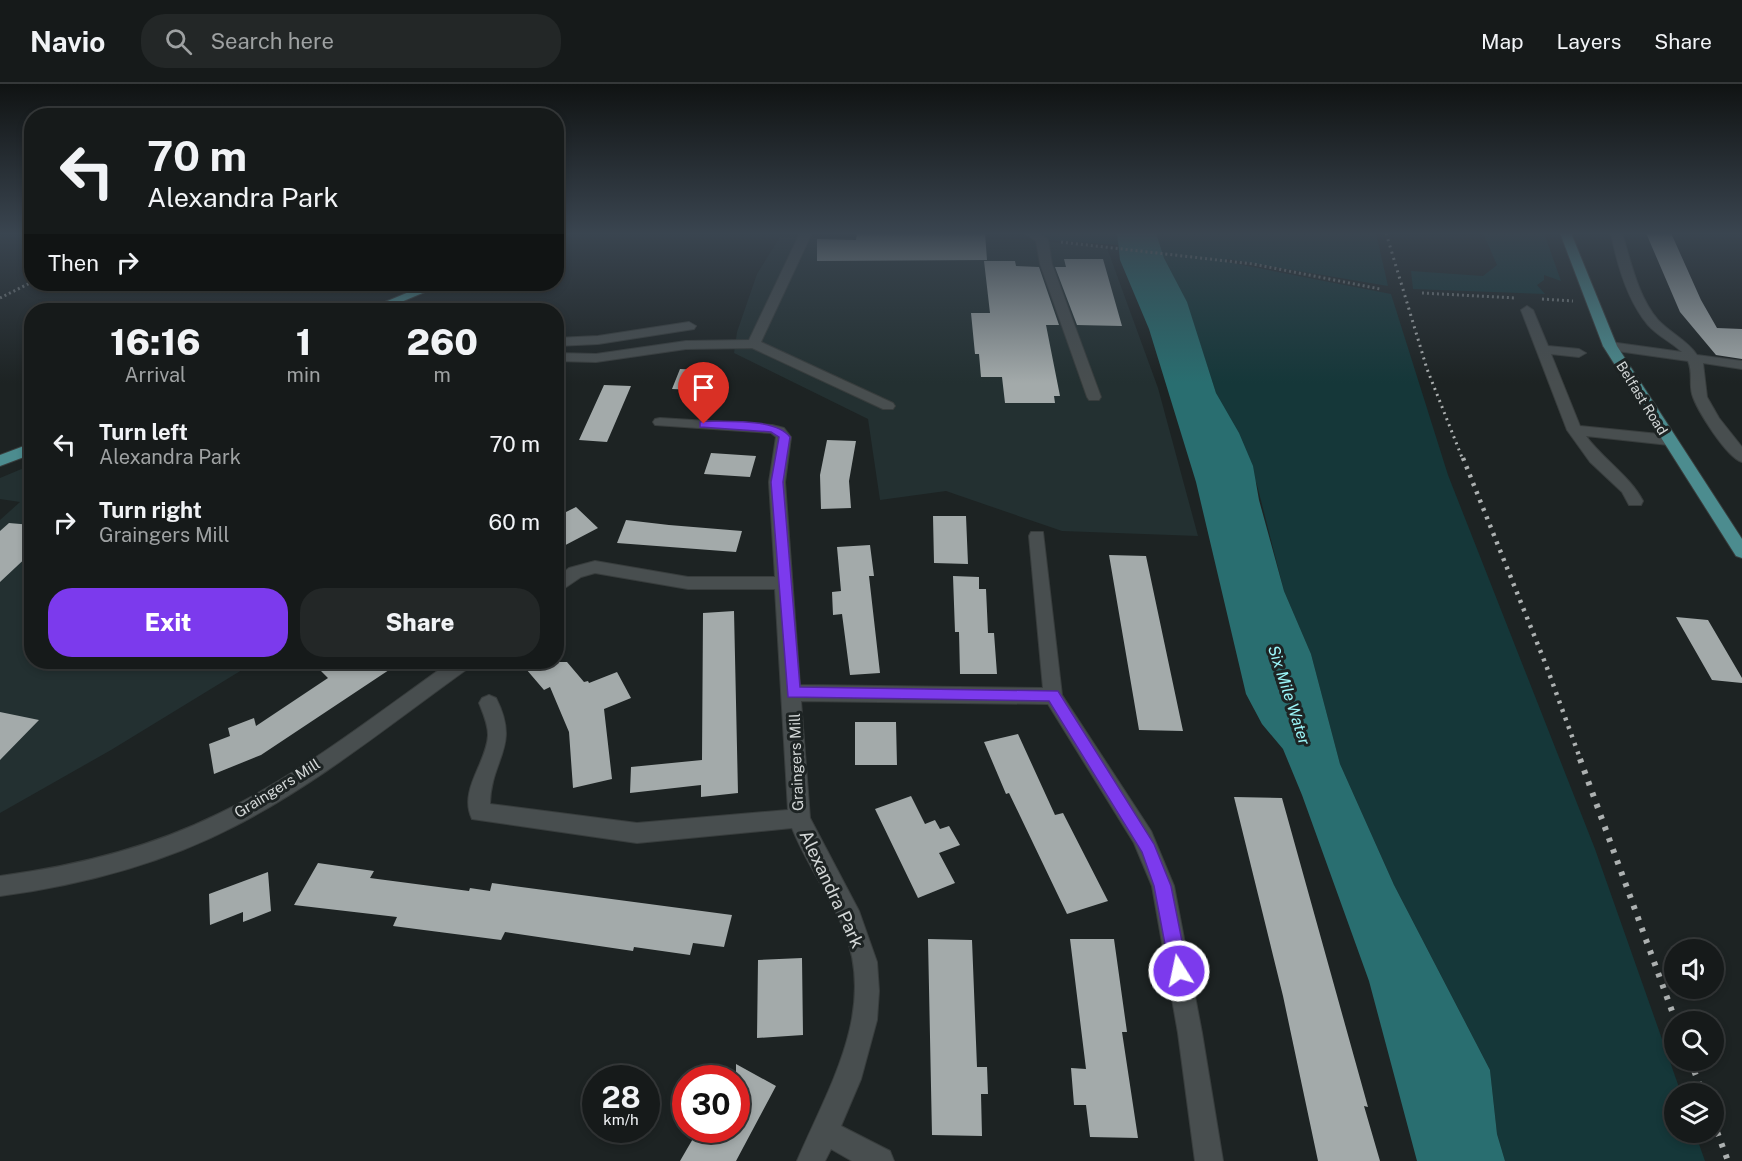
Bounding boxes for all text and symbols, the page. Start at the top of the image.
search box [141,14,561,68]
text: Navio [30,25,105,58]
icon: search [162,25,195,58]
text: Search here [210,28,334,54]
text: Map [1481,29,1524,54]
text: Layers [1557,29,1621,54]
text: Share [1654,29,1712,54]
text: 70 m [147,131,247,180]
icon: left [48,132,126,210]
text: Alexandra Park [147,181,339,213]
icon: right [111,246,144,279]
text: Then [48,250,99,276]
text: 16:16 [110,321,201,363]
text: 1 [296,321,311,363]
text: 260 [406,321,478,363]
street label: Belfast Road [1613,358,1671,438]
pin [678,362,729,424]
text: Arrival [124,363,186,387]
text: min [287,363,321,387]
text: m [434,363,451,387]
icon: arrive [687,371,720,404]
text: Turn left [99,419,188,445]
icon: left [48,428,81,461]
text: 70 m [489,431,540,457]
text: Alexandra Park [99,445,241,469]
text: Turn right [99,497,202,523]
icon: right [48,506,81,539]
text: 60 m [489,509,540,535]
text: Graingers Mill [99,523,230,547]
button: Exit [48,588,288,657]
button: Share [300,588,540,657]
water label: Six Mile Water [1264,643,1314,748]
street label: Graingers Mill [786,713,806,811]
street label: Graingers Mill [231,755,323,821]
street label: Alexandra Park [795,827,869,951]
position arrow [1147,939,1211,1003]
map controls [1664,939,1724,1143]
button: sound [1664,939,1724,999]
button: search [1664,1011,1724,1071]
speed limit sign: 30 [672,1065,750,1143]
text: 28 [601,1079,641,1115]
button: layers [1664,1083,1724,1143]
text: km/h [603,1111,639,1128]

